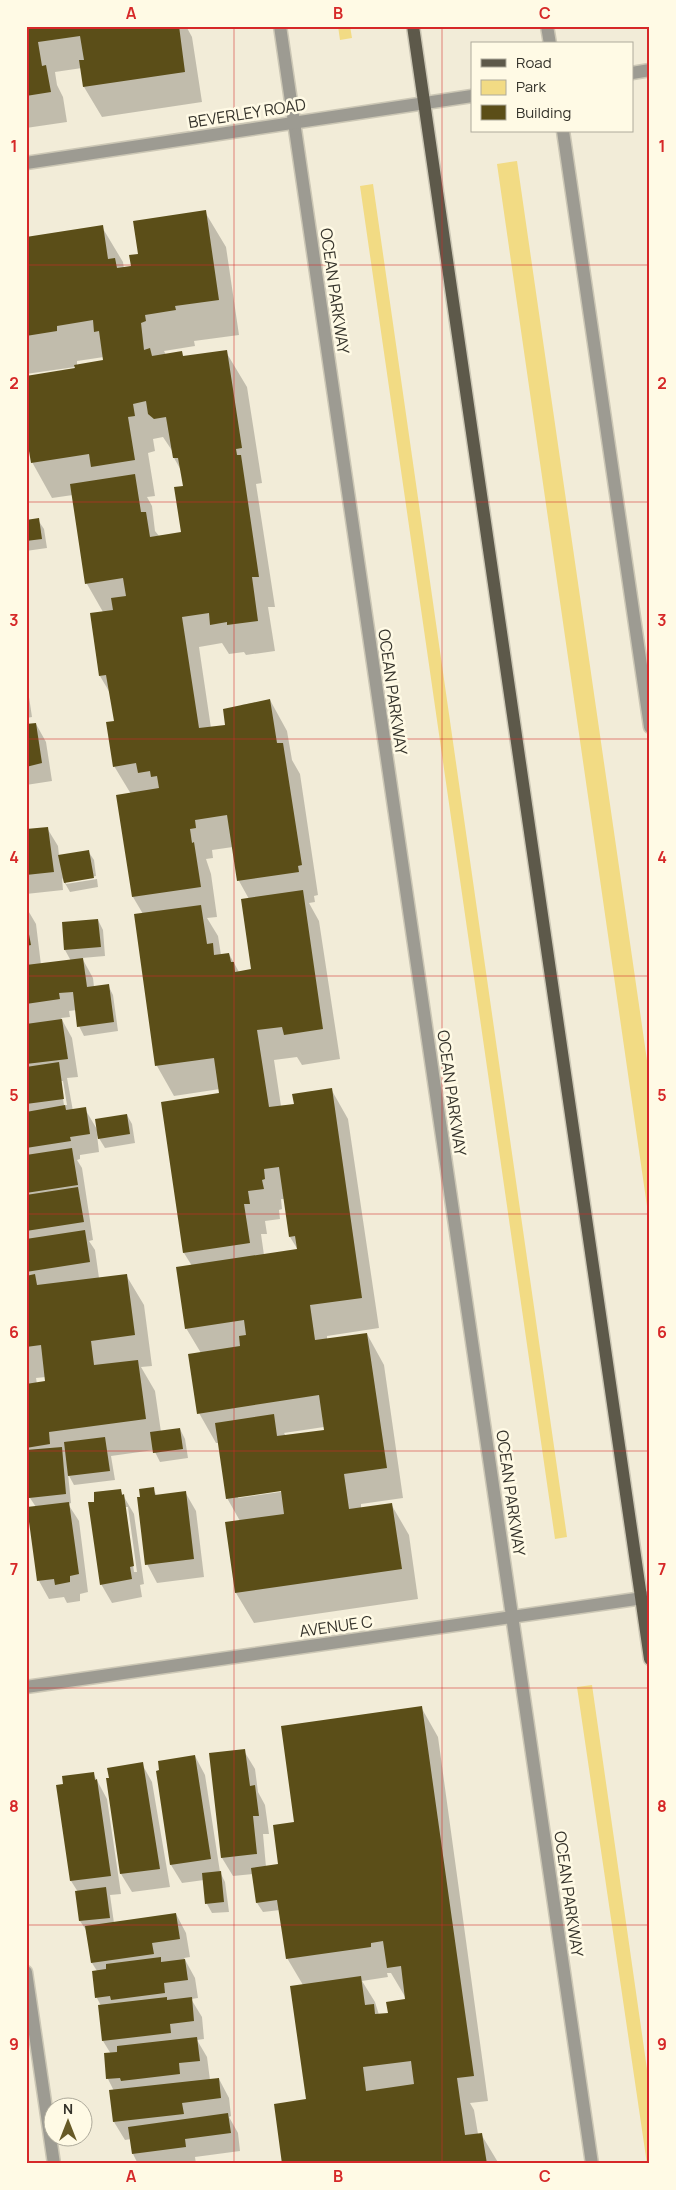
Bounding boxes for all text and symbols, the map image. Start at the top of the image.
text: A [126,2,137,24]
text: B [333,2,343,24]
text: C [539,2,551,24]
legend [471,42,634,132]
text: Road [516,52,552,73]
text: Park [516,76,546,97]
street label: BEVERLEY ROAD [187,93,308,133]
text: Building [516,102,571,123]
text: 1 [10,135,18,157]
text: 1 [658,135,666,157]
street label: OCEAN PARKWAY [315,227,355,355]
text: 2 [9,372,19,394]
text: 2 [657,372,667,394]
text: 3 [9,609,19,631]
text: 3 [657,609,667,631]
street label: OCEAN PARKWAY [373,628,413,756]
text: 4 [9,846,19,868]
text: 4 [657,846,667,868]
street label: OCEAN PARKWAY [432,1029,472,1157]
text: 5 [9,1084,19,1106]
text: 5 [657,1084,667,1106]
text: 6 [9,1321,19,1343]
text: 6 [657,1321,667,1343]
street label: OCEAN PARKWAY [491,1429,531,1557]
text: 7 [10,1558,18,1580]
text: 7 [658,1558,666,1580]
street label: AVENUE C [298,1610,374,1642]
text: 8 [9,1795,19,1817]
text: 8 [657,1795,667,1817]
street label: OCEAN PARKWAY [549,1830,589,1958]
text: 9 [9,2033,19,2055]
text: 9 [657,2033,667,2055]
north arrow [42,2098,92,2148]
text: N [63,2099,73,2118]
text: A [126,2165,137,2187]
text: B [333,2165,343,2187]
text: C [539,2165,551,2187]

